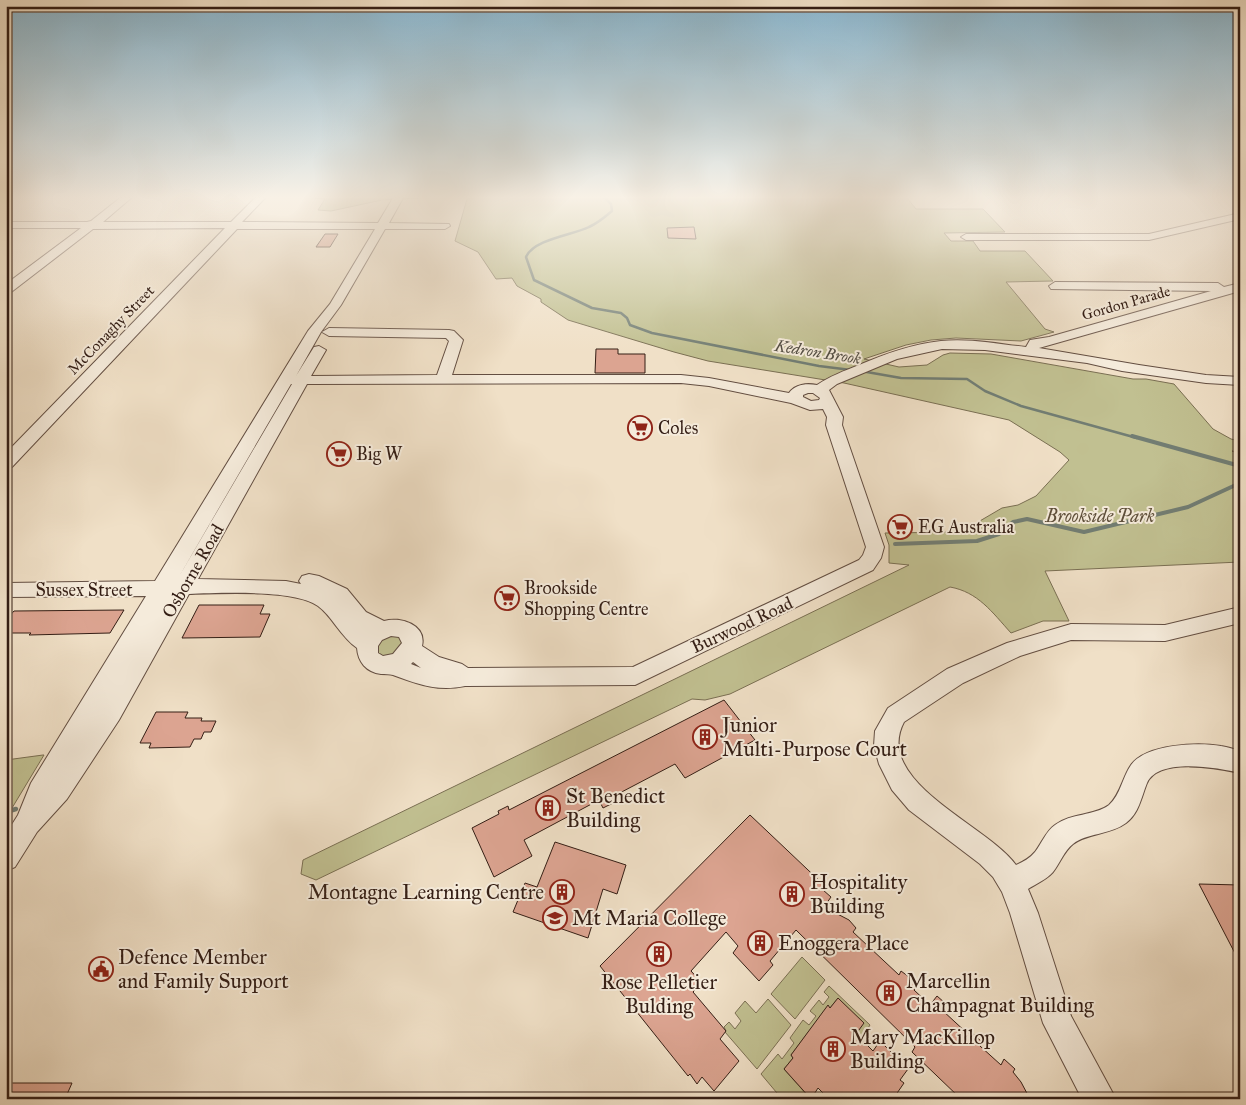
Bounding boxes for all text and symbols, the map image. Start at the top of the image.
street label: McConaghy Street [64,281,158,378]
street label: Gordon Parade [1080,282,1172,324]
water label: Kedron Brook [773,336,862,368]
supermarket icon: Coles [627,415,653,441]
place label: Coles [658,417,698,439]
supermarket icon: Big W [326,441,352,467]
place label: Big W [356,443,403,466]
park label: Brookside Park [1044,505,1155,527]
supermarket icon: EG Australia [887,514,913,540]
place label: EG Australia [918,516,1015,538]
street label: Osborne Road [157,520,229,622]
place label: Brookside Shopping Centre [524,577,648,621]
street label: Sussex Street [35,579,133,601]
supermarket icon: Brookside Shopping Centre [494,585,520,611]
street label: Burwood Road [688,592,796,658]
place label: Junior Multi-Purpose Court [720,712,907,762]
building icon: Junior Multi-Purpose Court [692,724,718,750]
place label: St Benedict Building [566,783,666,833]
building icon: St Benedict Building [535,795,561,821]
place label: Hospitality Building [810,869,909,919]
place label: Montagne Learning Centre [308,879,544,905]
building icon: Montagne Learning Centre [549,879,575,905]
building icon: Hospitality Building [779,881,805,907]
school or university icon: Mt Maria College [542,905,568,931]
place label: Mt Maria College [572,905,727,931]
building icon: Enoggera Place [747,930,773,956]
place label: Enoggera Place [778,930,909,956]
building icon: Rose Pelletier Bulding [646,941,672,967]
place label: Defence Member and Family Support [118,944,289,994]
public building icon: Defence Member and Family Support [88,956,114,982]
place label: Marcellin Champagnat Building [906,968,1094,1018]
place label: Rose Pelletier Bulding [601,969,717,1019]
building icon: Marcellin Champagnat Building [876,980,902,1006]
place label: Mary MacKillop Building [850,1024,995,1074]
building icon: Mary MacKillop Building [820,1036,846,1062]

